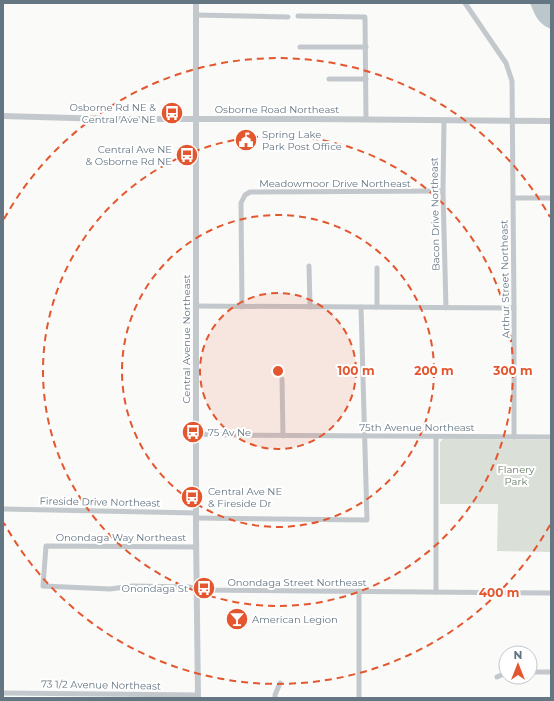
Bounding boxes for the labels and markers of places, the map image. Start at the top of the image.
bus stop icon: Osborne Rd NE & Central Ave NE [159,100,185,126]
place label: Osborne Rd NE & Central Ave NE [70,101,156,126]
public building icon: Spring Lake Park Post Office [233,127,259,153]
place label: Spring Lake Park Post Office [262,128,342,153]
bus stop icon: Central Ave NE & Osborne Rd NE [174,142,200,168]
place label: Central Ave NE & Osborne Rd NE [86,143,172,168]
centre of rings [271,364,285,378]
bus stop icon: 75 Av Ne [180,419,206,445]
place label: 75 Av Ne [208,426,251,439]
bus stop icon: Central Ave NE & Fireside Dr [179,484,205,510]
place label: Central Ave NE & Fireside Dr [208,485,283,510]
bus stop icon: Onondaga St [191,575,217,601]
place label: Onondaga St [122,582,188,595]
bar icon: American Legion [224,606,250,632]
place label: American Legion [252,613,338,626]

